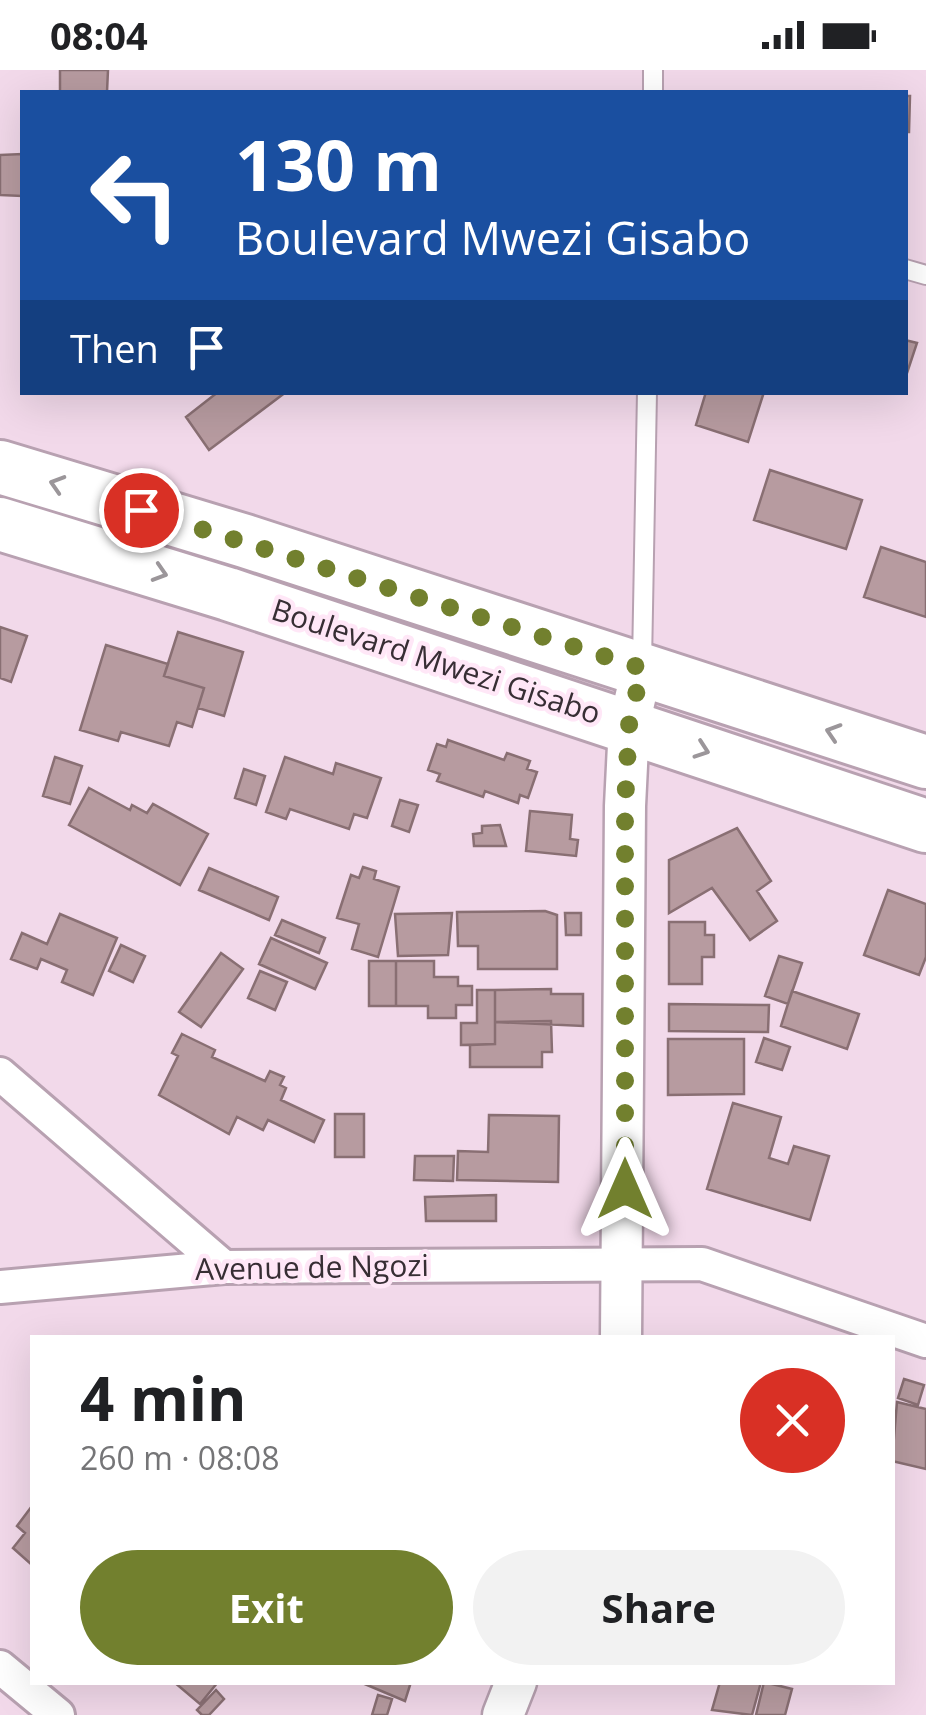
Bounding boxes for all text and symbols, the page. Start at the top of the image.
text: 08:04 [50,9,148,61]
text: 130 m [235,116,442,212]
icon: left [70,130,200,260]
text: Boulevard Mwezi Gisabo [235,207,750,268]
icon: arrive [179,320,234,375]
text: Then [70,322,159,374]
pin [99,468,184,553]
one-way arrow [49,475,66,496]
icon: arrive [114,483,169,538]
one-way arrow [151,561,168,582]
street label: Boulevard Mwezi Gisabo [267,588,606,733]
one-way arrow [826,723,843,743]
one-way arrow [693,738,710,758]
position arrow [573,1137,677,1241]
street label: Avenue de Ngozi [195,1244,429,1289]
text: 4 min [80,1357,247,1439]
button: close [740,1368,845,1473]
text: 260 m · 08:08 [80,1436,279,1479]
button: Exit [80,1550,453,1665]
button: Share [473,1550,845,1665]

